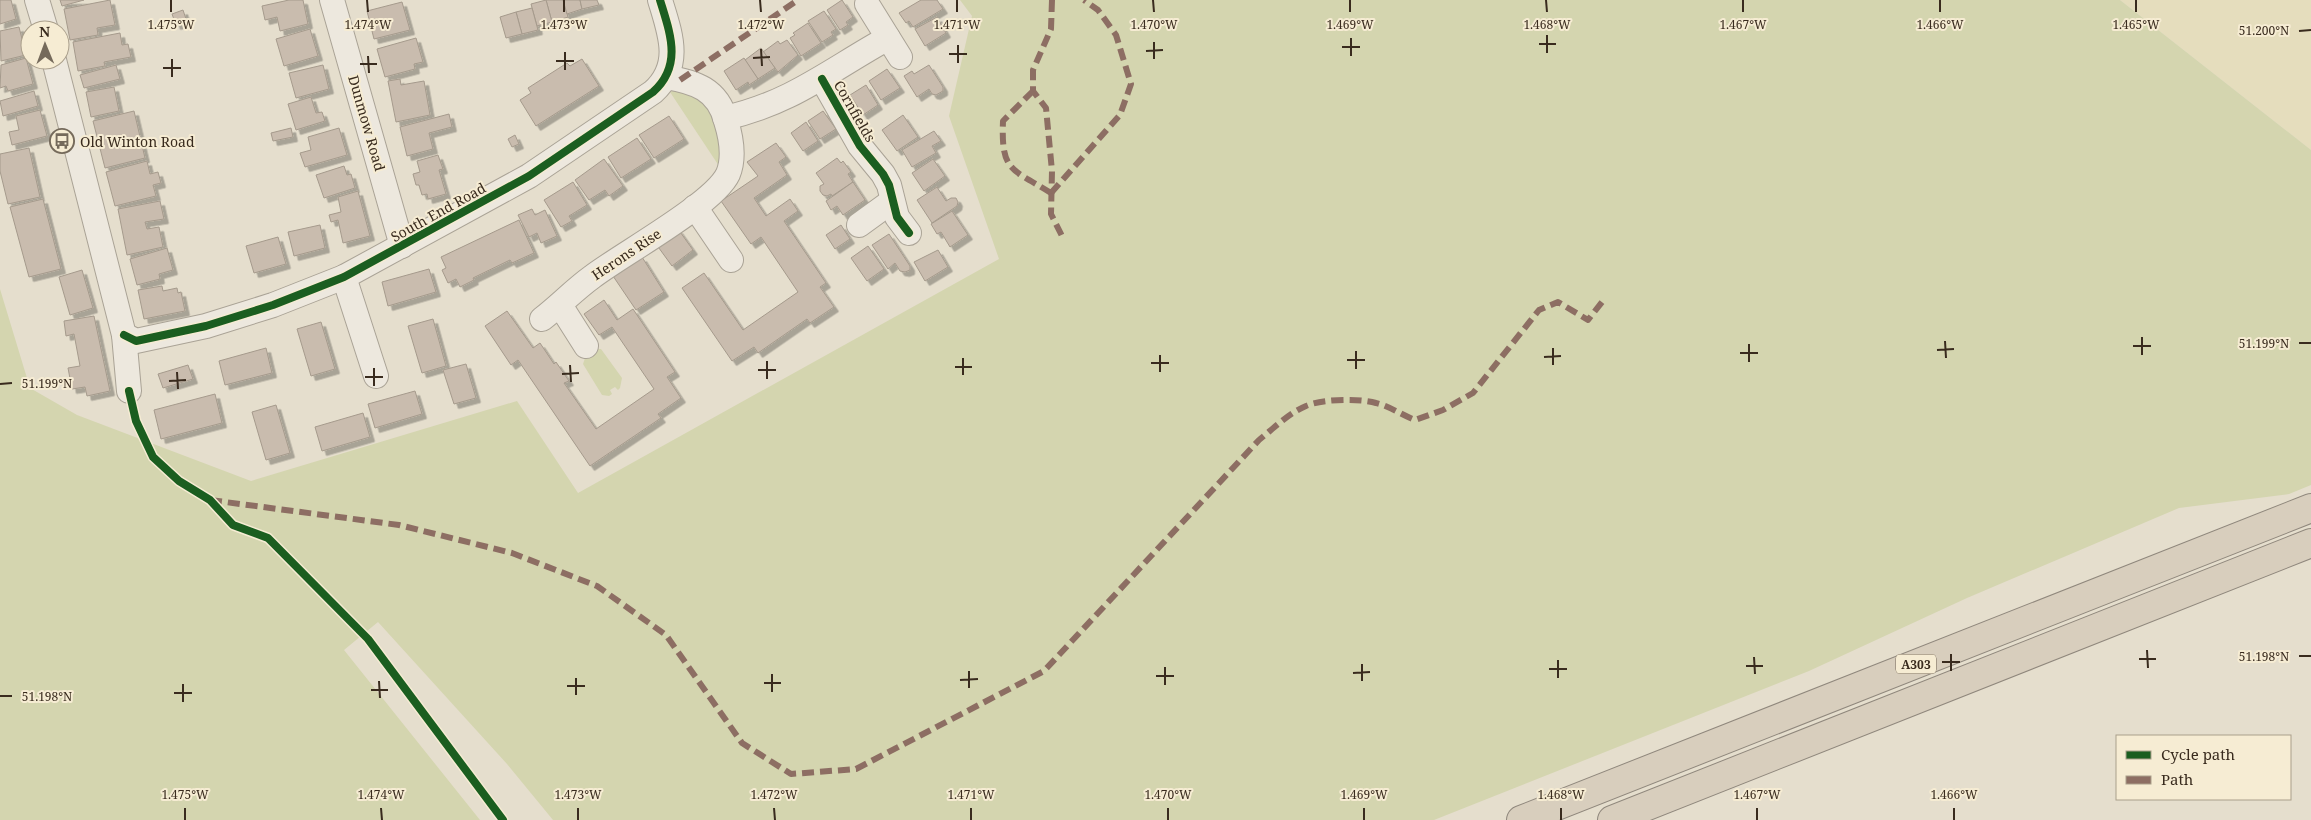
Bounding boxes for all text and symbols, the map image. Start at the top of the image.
text: 1.475°W [147,16,195,33]
text: 1.474°W [344,16,392,33]
text: 1.473°W [540,16,588,33]
text: 1.472°W [737,16,785,33]
text: 1.471°W [933,16,981,33]
text: 1.470°W [1130,16,1178,33]
text: 1.469°W [1326,16,1374,33]
text: 1.468°W [1523,16,1571,33]
text: 1.467°W [1719,16,1767,33]
text: 1.466°W [1916,16,1964,33]
text: 1.465°W [2112,16,2160,33]
north arrow [20,20,70,70]
text: N [39,22,50,41]
text: 51.200°N [2239,22,2289,39]
street label: Dunmow Road [344,73,390,174]
street label: Cornfields [830,77,880,145]
bus stop icon: Old Winton Road [49,128,75,154]
place label: Old Winton Road [80,132,195,151]
street label: South End Road [387,178,489,246]
street label: Herons Rise [588,224,664,284]
text: 51.199°N [2239,335,2289,352]
text: 51.199°N [22,375,72,392]
text: 51.198°N [2239,648,2289,665]
road number: A303 [1896,654,1936,674]
text: 51.198°N [22,688,72,705]
legend [2116,735,2291,800]
text: Cycle path [2161,744,2236,764]
text: Path [2161,769,2194,789]
text: 1.475°W [161,786,209,803]
text: 1.474°W [357,786,405,803]
text: 1.473°W [554,786,602,803]
text: 1.472°W [750,786,798,803]
text: 1.471°W [947,786,995,803]
text: 1.470°W [1144,786,1192,803]
text: 1.469°W [1340,786,1388,803]
text: 1.468°W [1537,786,1585,803]
text: 1.467°W [1733,786,1781,803]
text: 1.466°W [1930,786,1978,803]

